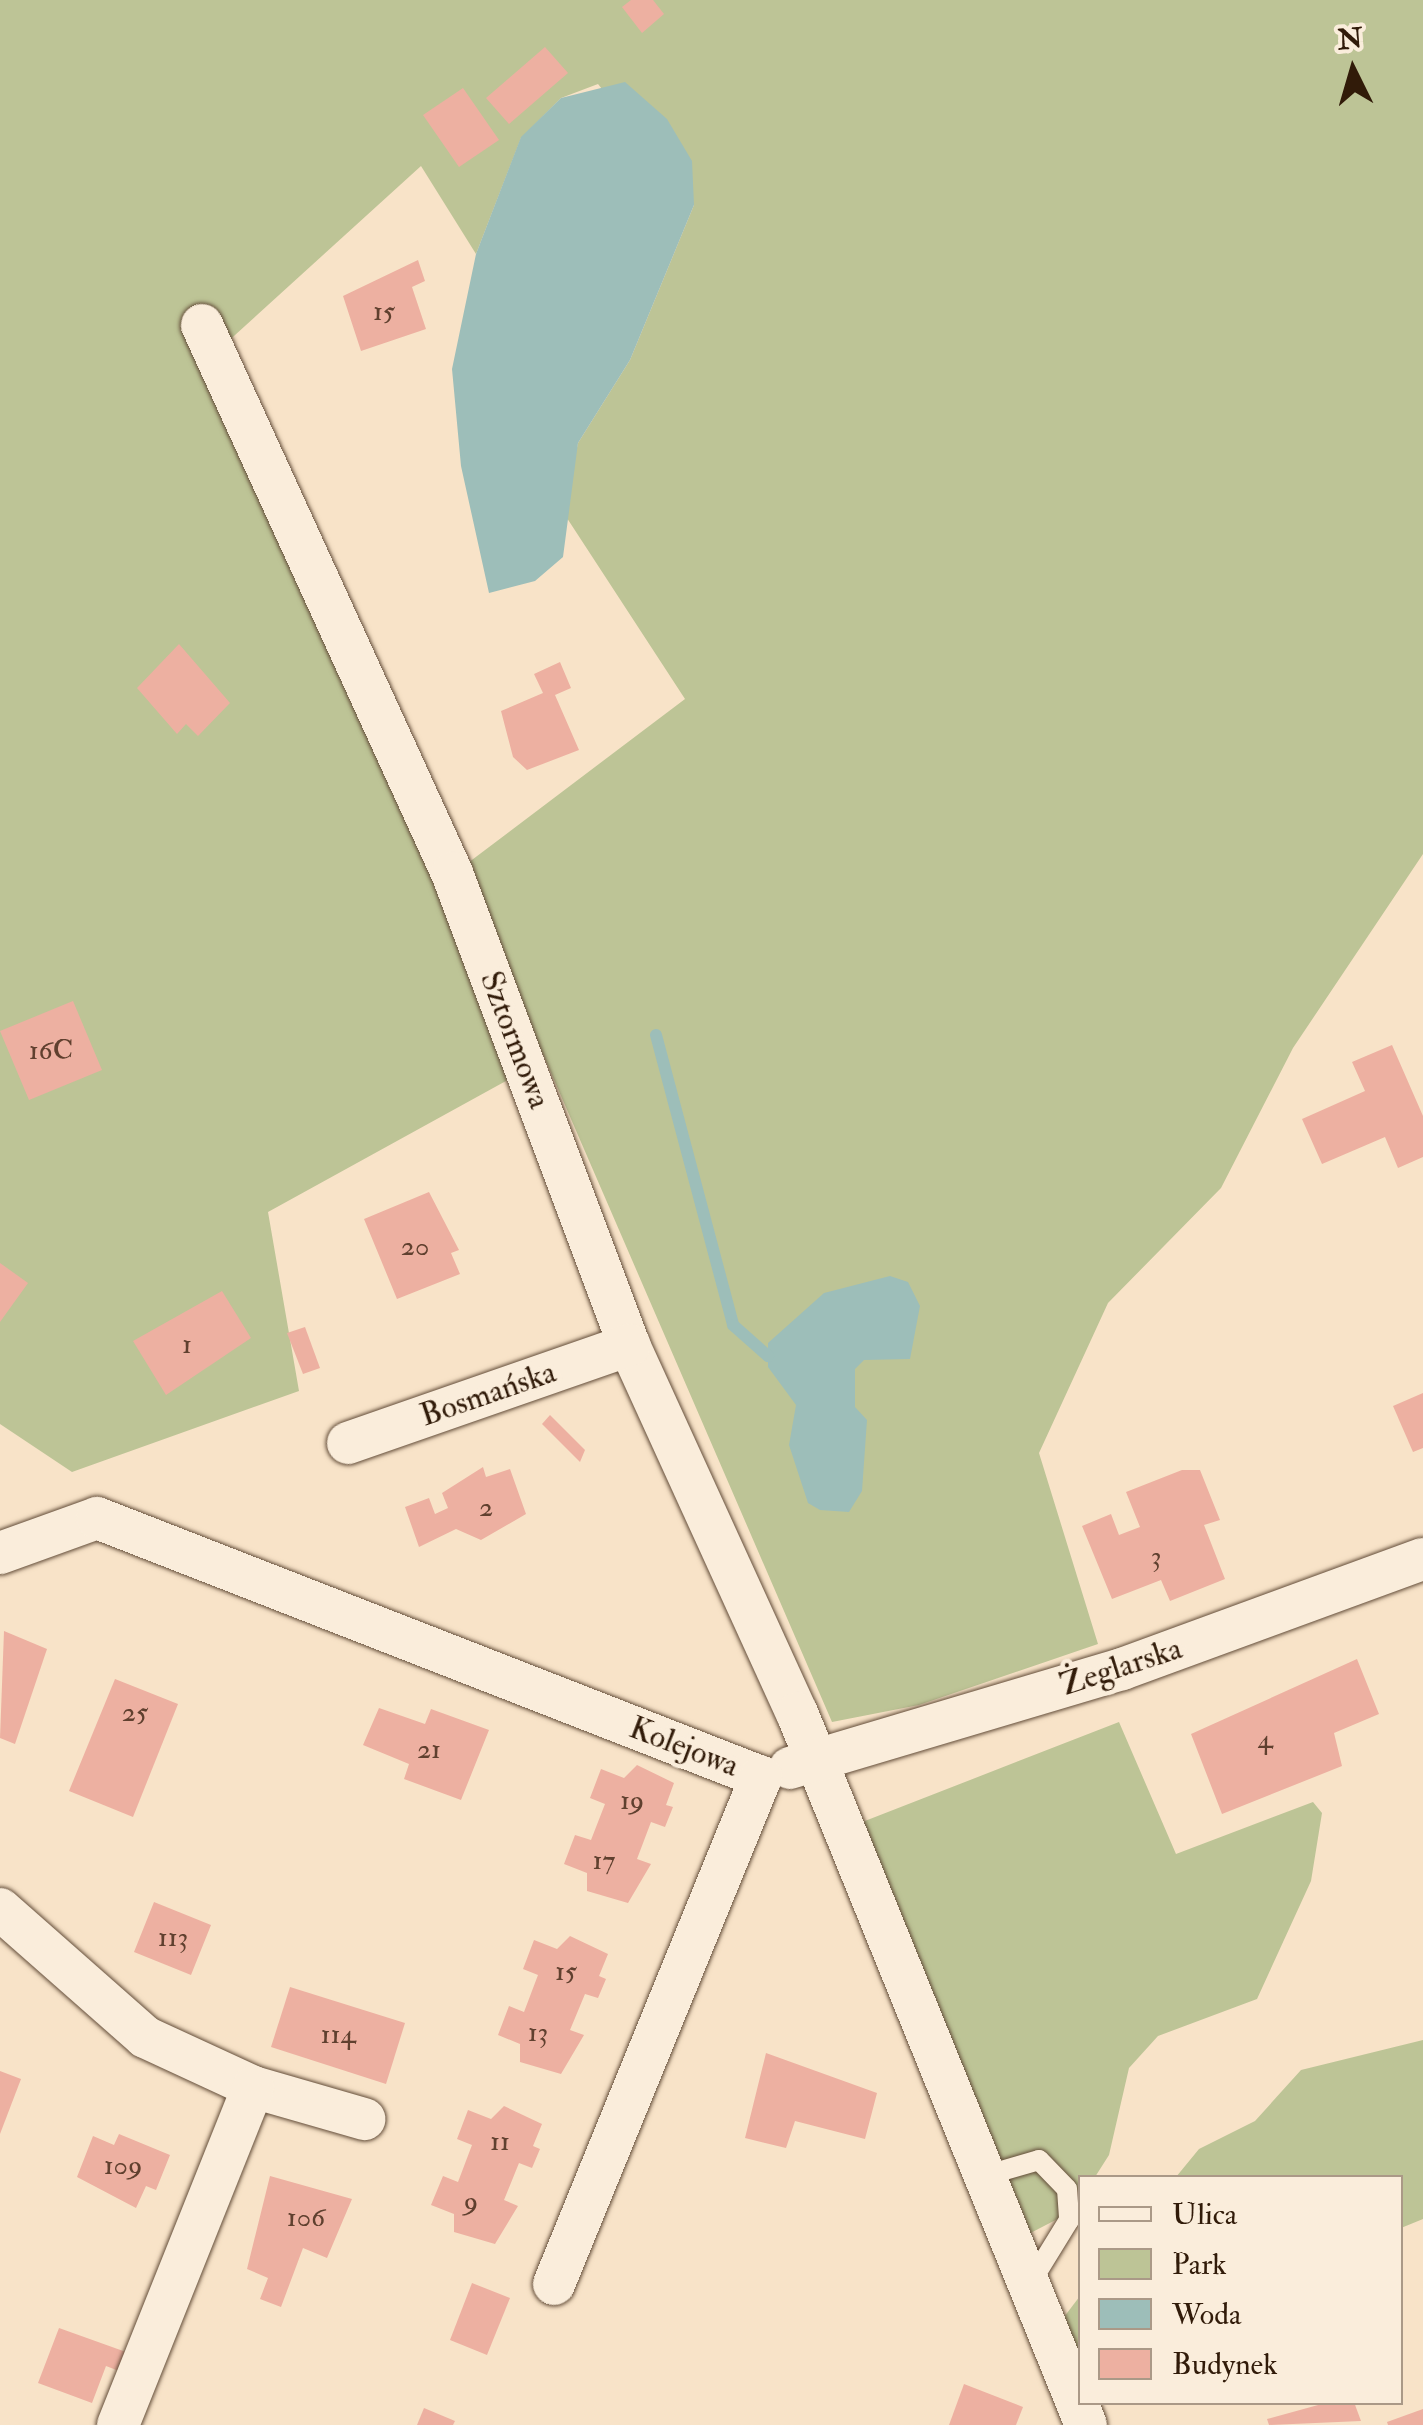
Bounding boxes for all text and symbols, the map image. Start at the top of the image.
north arrow [1303,20,1403,120]
text: N [1336,21,1364,58]
house number: 15 [373,295,395,329]
street label: Sztormowa [471,966,559,1114]
house number: 16C [29,1034,73,1068]
house number: 20 [401,1230,429,1264]
house number: 1 [182,1328,192,1362]
street label: Bosmańska [415,1353,561,1435]
house number: 2 [479,1491,493,1525]
house number: 3 [1151,1540,1161,1574]
street label: Żeglarska [1055,1629,1187,1705]
house number: 25 [122,1696,148,1730]
street label: Kolejowa [624,1709,744,1785]
house number: 4 [1257,1723,1273,1757]
house number: 21 [417,1733,441,1767]
house number: 19 [620,1784,644,1818]
house number: 17 [593,1844,615,1878]
house number: 113 [158,1921,188,1955]
house number: 15 [555,1955,577,1989]
house number: 13 [528,2016,548,2050]
house number: 114 [320,2018,356,2052]
house number: 11 [490,2125,510,2159]
house number: 109 [104,2149,142,2183]
legend [1078,2175,1403,2405]
house number: 9 [464,2185,478,2219]
text: Ulica [1172,2196,1237,2233]
house number: 106 [287,2201,325,2235]
text: Park [1172,2246,1227,2283]
text: Woda [1172,2296,1241,2333]
text: Budynek [1172,2346,1278,2383]

